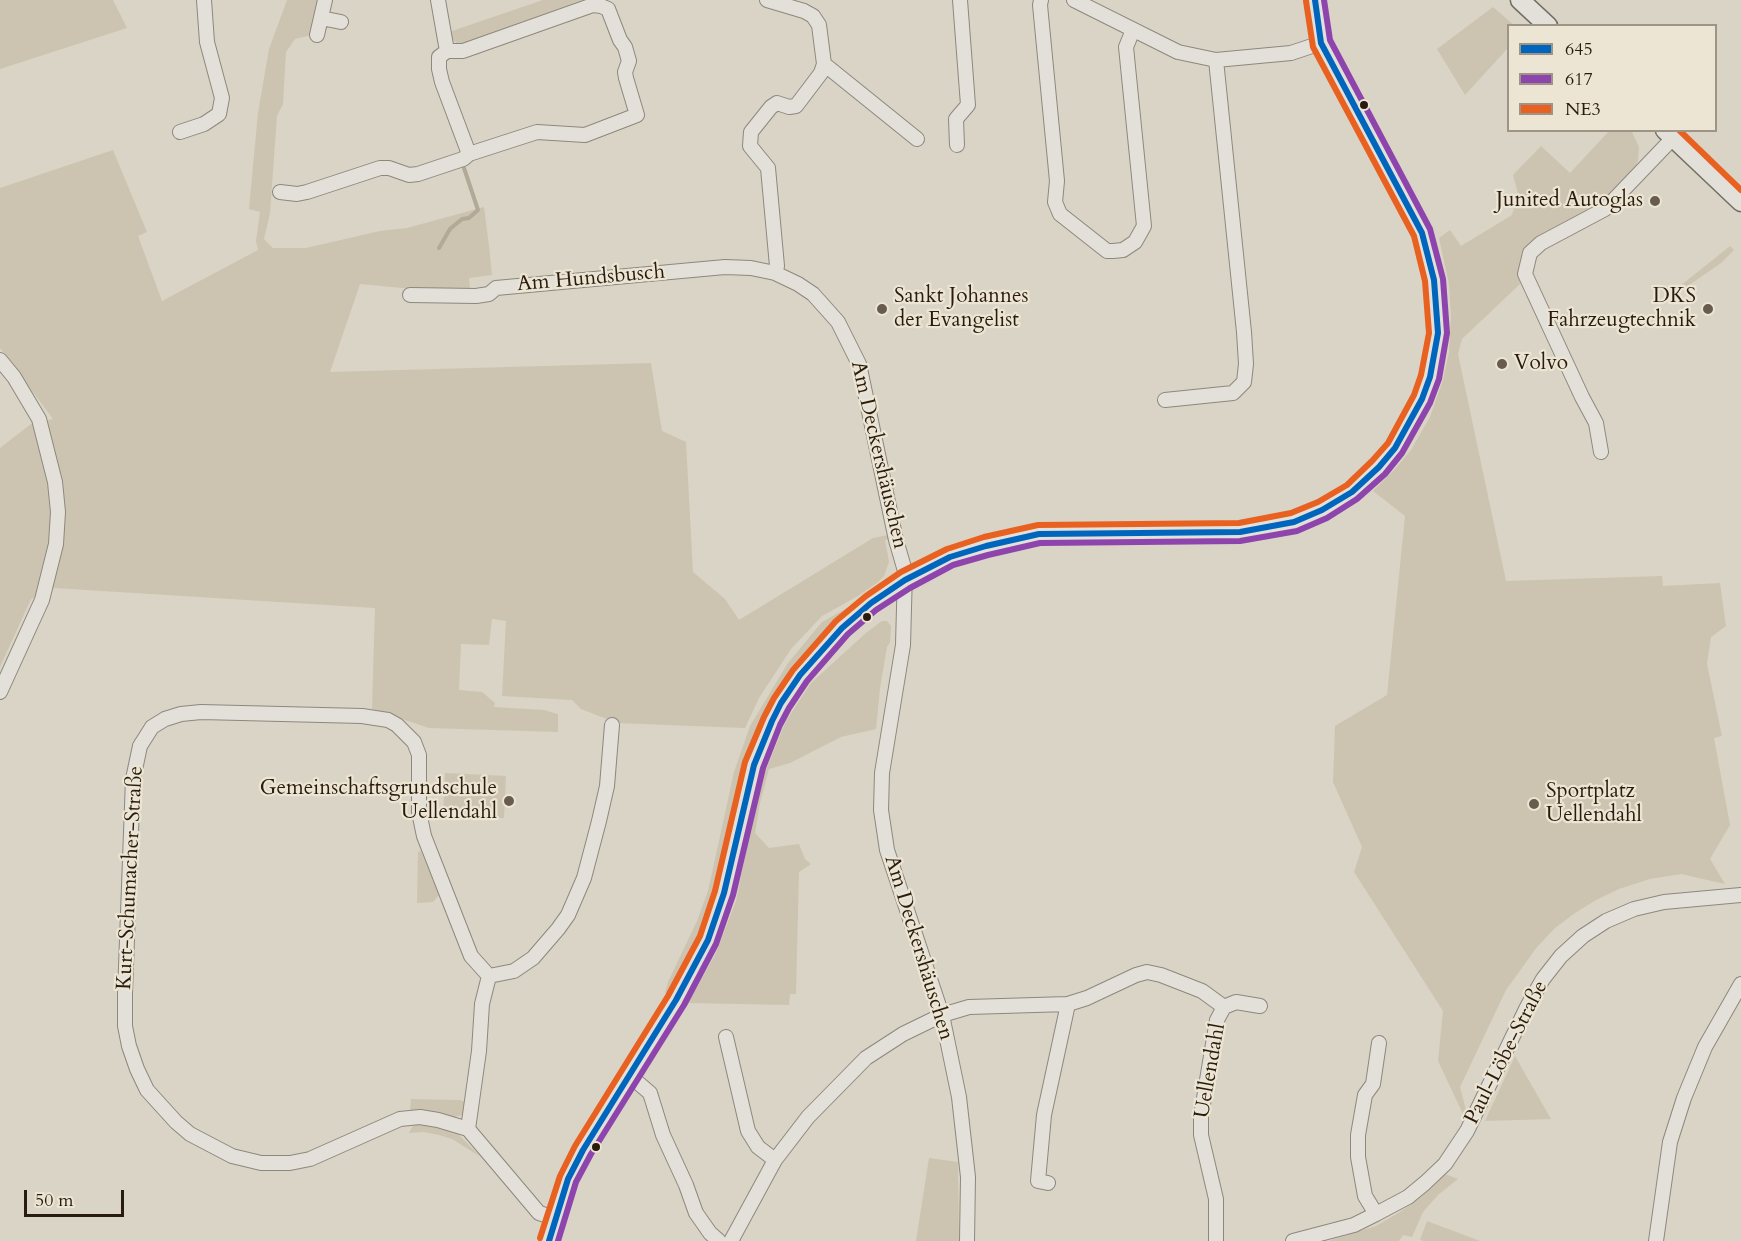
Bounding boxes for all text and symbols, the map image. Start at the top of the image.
legend [1507,24,1717,132]
text: 645 [1565,37,1593,62]
text: 617 [1565,67,1593,92]
text: NE3 [1565,97,1601,122]
unlabelled marker [1358,99,1370,111]
place label: Junited Autoglas [1496,188,1643,214]
marker: Junited Autoglas [1648,194,1662,208]
street label: Am Hundsbusch [516,260,666,298]
place label: Sankt Johannes der Evangelist [894,284,1029,334]
place label: DKS Fahrzeugtechnik [1547,284,1696,334]
marker: Sankt Johannes der Evangelist [875,302,889,316]
marker: DKS Fahrzeugtechnik [1701,302,1715,316]
place label: Volvo [1514,351,1568,377]
marker: Volvo [1495,357,1509,371]
street label: Am Deckershäuschen [844,359,912,551]
unlabelled marker [861,611,873,623]
street label: Kurt-Schumacher-Straße [113,765,149,991]
place label: Gemeinschaftsgrundschule Uellendahl [260,776,497,826]
place label: Sportplatz Uellendahl [1546,779,1642,829]
marker: Gemeinschaftsgrundschule Uellendahl [502,794,516,808]
marker: Sportplatz Uellendahl [1527,797,1541,811]
street label: Am Deckershäuschen [878,853,958,1043]
street label: Paul-Löbe-Straße [1460,977,1554,1129]
street label: Uellendahl [1190,1022,1232,1120]
unlabelled marker [590,1141,602,1153]
scale bar [27,1178,128,1216]
text: 50 m [35,1188,74,1213]

